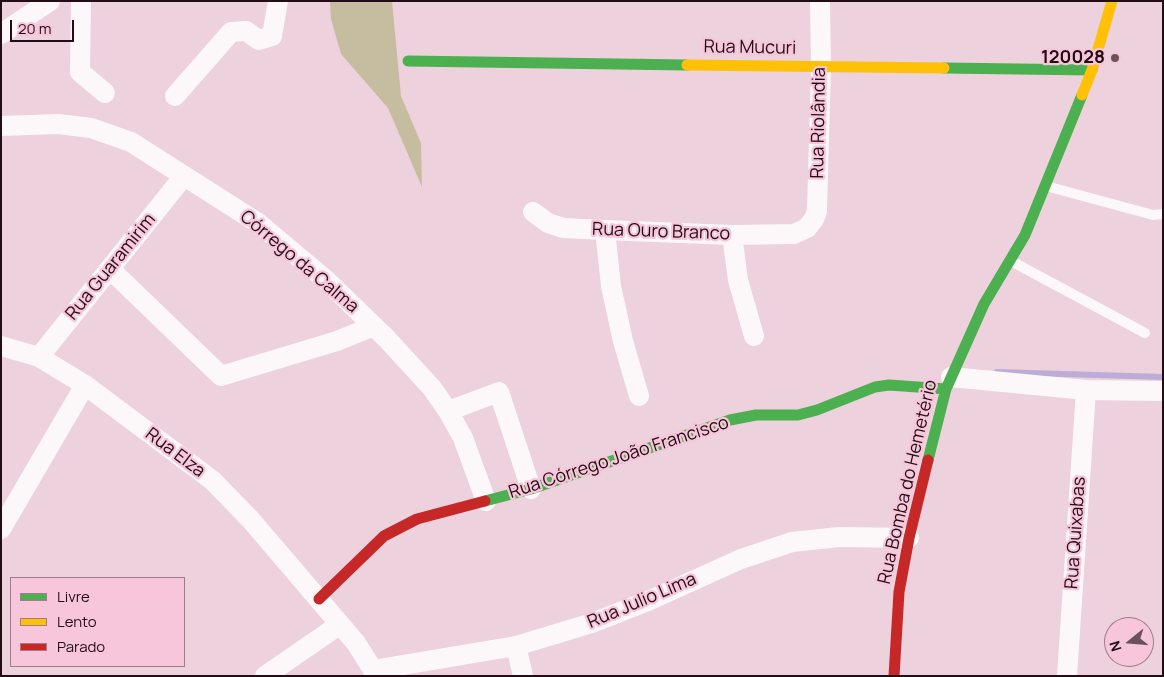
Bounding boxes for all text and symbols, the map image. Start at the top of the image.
scale bar [12,10,76,42]
text: 20 m [18,18,51,39]
street label: Rua Mucuri [703,36,797,60]
place label: 120028 [1041,47,1105,69]
marker: 120028 [1109,52,1121,64]
street label: Rua Riolândia [807,67,831,179]
street label: Córrego da Calma [235,206,363,318]
street label: Rua Guaramirim [62,209,160,325]
street label: Rua Ouro Branco [592,219,730,245]
street label: Rua Bomba do Hemetério [874,378,942,586]
street label: Rua Córrego João Francisco [506,412,732,504]
street label: Rua Elza [141,424,209,482]
street label: Rua Quixabas [1061,476,1091,590]
street label: Rua Julio Lima [584,568,700,634]
legend [10,577,185,667]
text: Livre [57,586,90,607]
text: Lento [57,611,97,632]
north arrow [1104,617,1154,667]
text: Parado [57,636,105,657]
text: N [1105,639,1126,654]

